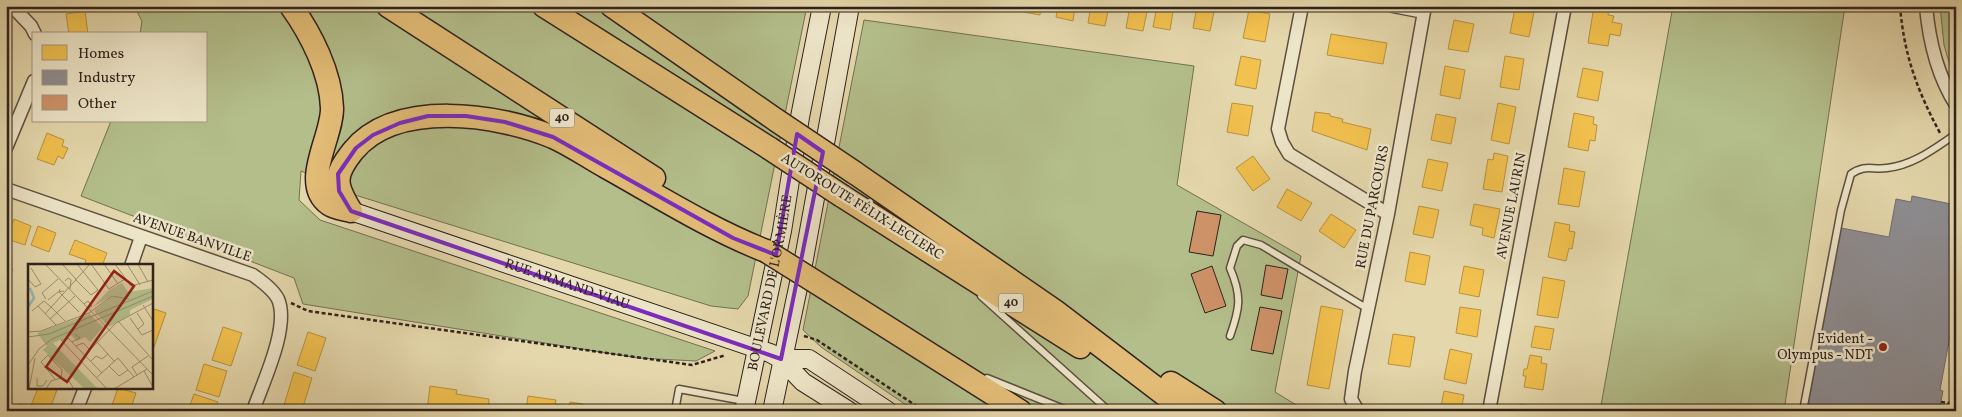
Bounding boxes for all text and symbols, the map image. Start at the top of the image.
legend [32,32,208,122]
text: Homes [78,44,124,65]
text: Industry [78,68,135,89]
text: Other [78,94,117,115]
road number: 40 [550,109,574,128]
street label: RUE DU PARCOURS [1352,144,1394,270]
street label: AUTOROUTE FÉLIX-LECLERC [777,149,947,265]
street label: AVENUE LAURIN [1492,151,1532,261]
street label: BOULEVARD DE L'ORMIÈRE [743,193,797,373]
street label: AVENUE BANVILLE [130,209,254,267]
street label: RUE ARMAND-VIAU [502,254,632,314]
inset map [28,264,152,390]
road number: 40 [998,294,1024,312]
place label: Evident - Olympus - NDT [1777,330,1873,365]
marker: Evident - Olympus - NDT [1877,341,1889,353]

